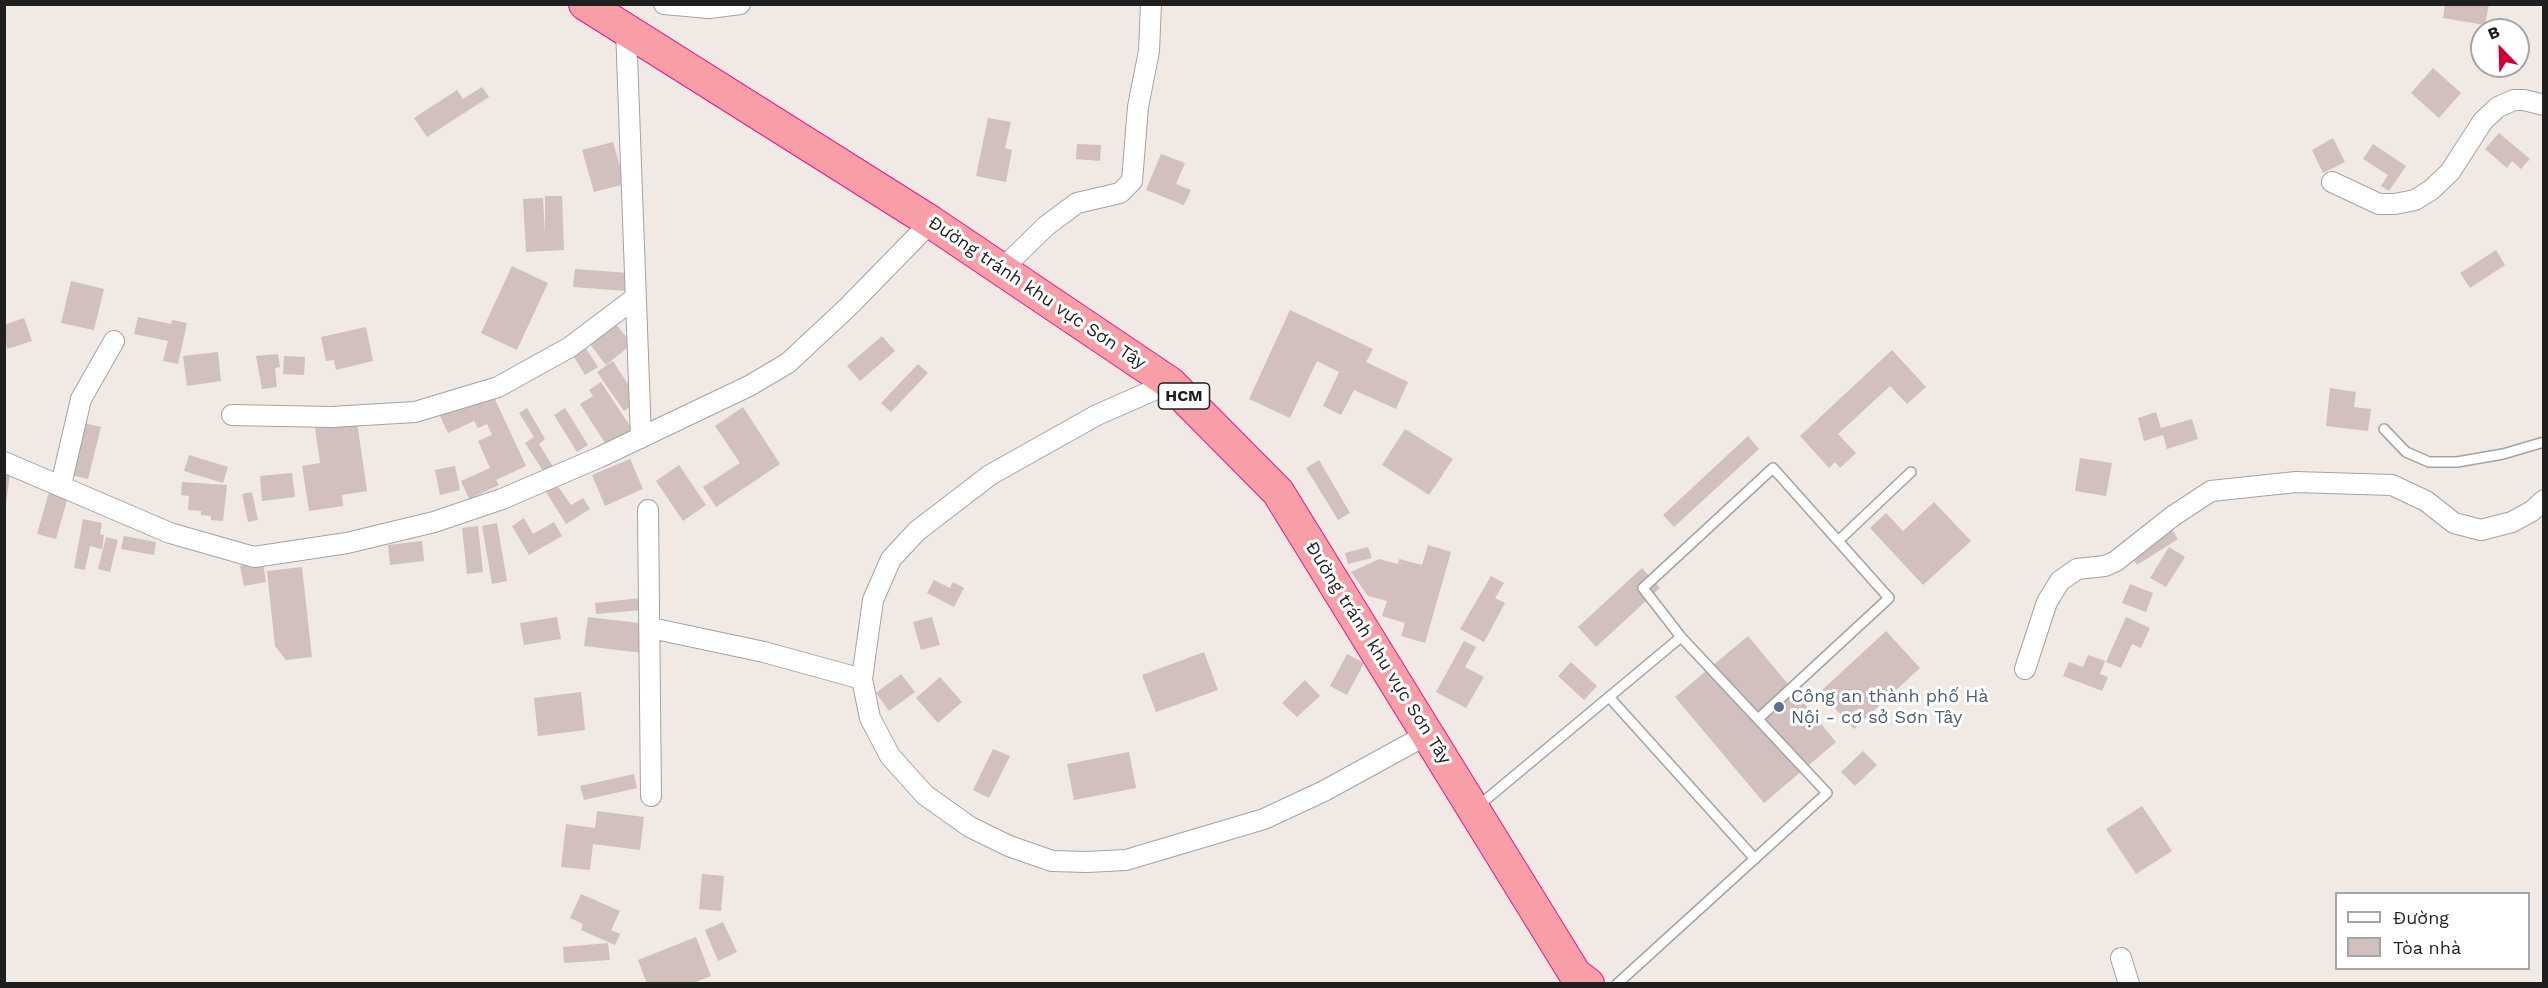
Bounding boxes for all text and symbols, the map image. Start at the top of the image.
north arrow [2470,18,2530,78]
text: B [2485,22,2502,44]
street label: Đường tránh khu vực Sơn Tây [924,212,1150,374]
road number: HCM [1158,383,1210,409]
street label: Đường tránh khu vực Sơn Tây [1300,538,1456,768]
place label: Công an thành phố Hà Nội - cơ sở Sơn Tây [1791,686,1988,728]
marker: Công an thành phố Hà Nội - cơ sở Sơn Tây [1772,700,1786,714]
legend [2335,892,2530,970]
text: Đường [2393,907,2449,928]
text: Tòa nhà [2393,937,2461,958]

